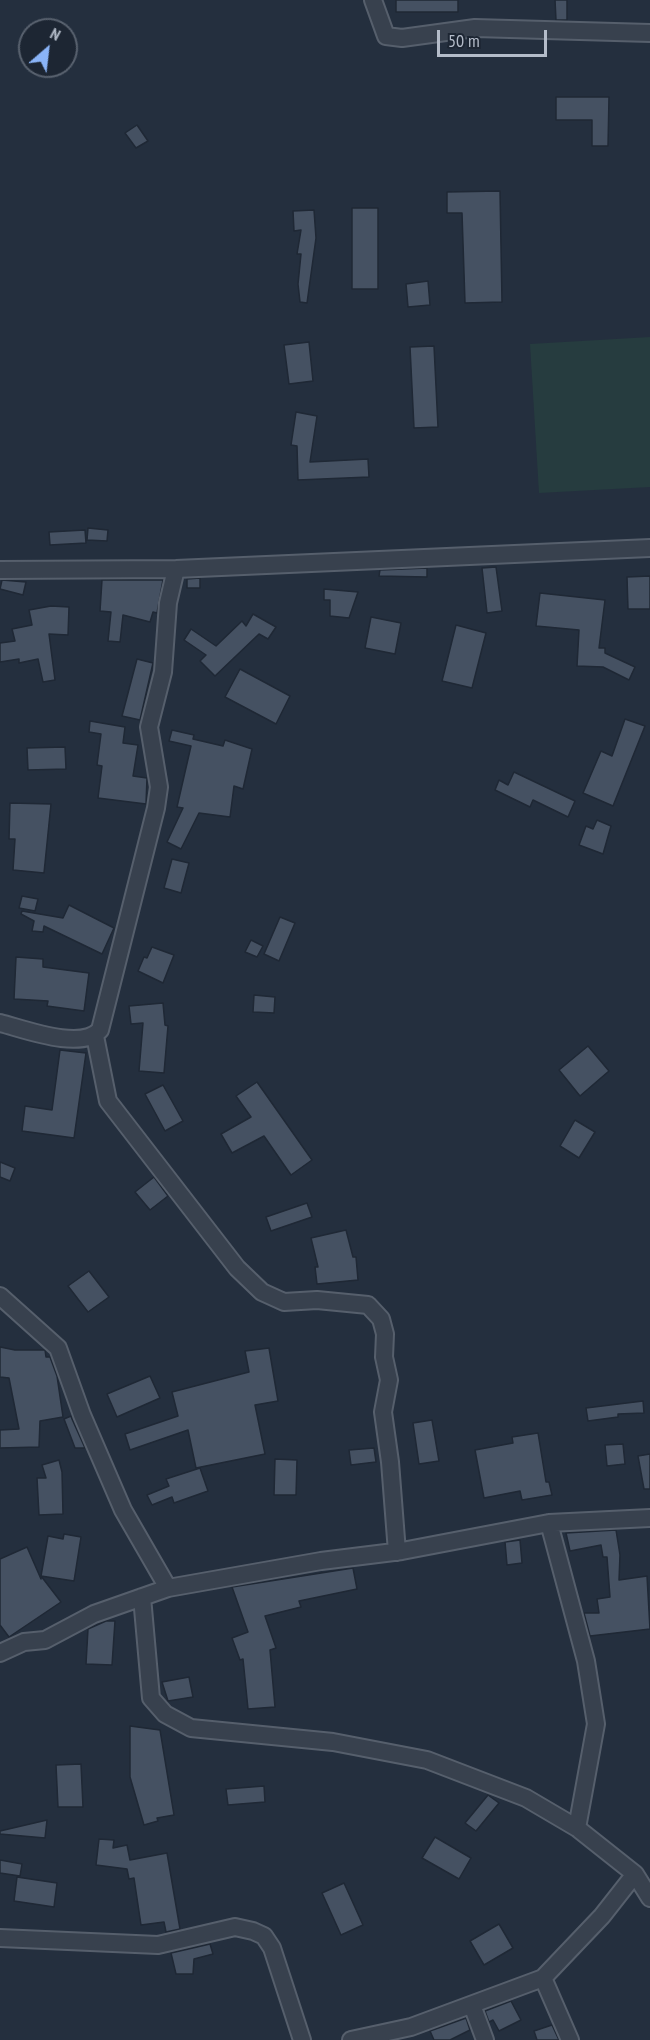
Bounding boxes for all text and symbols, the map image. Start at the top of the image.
north arrow [18,18,78,78]
scale bar [440,18,550,56]
text: N [47,23,64,45]
text: 50 m [448,29,480,52]

